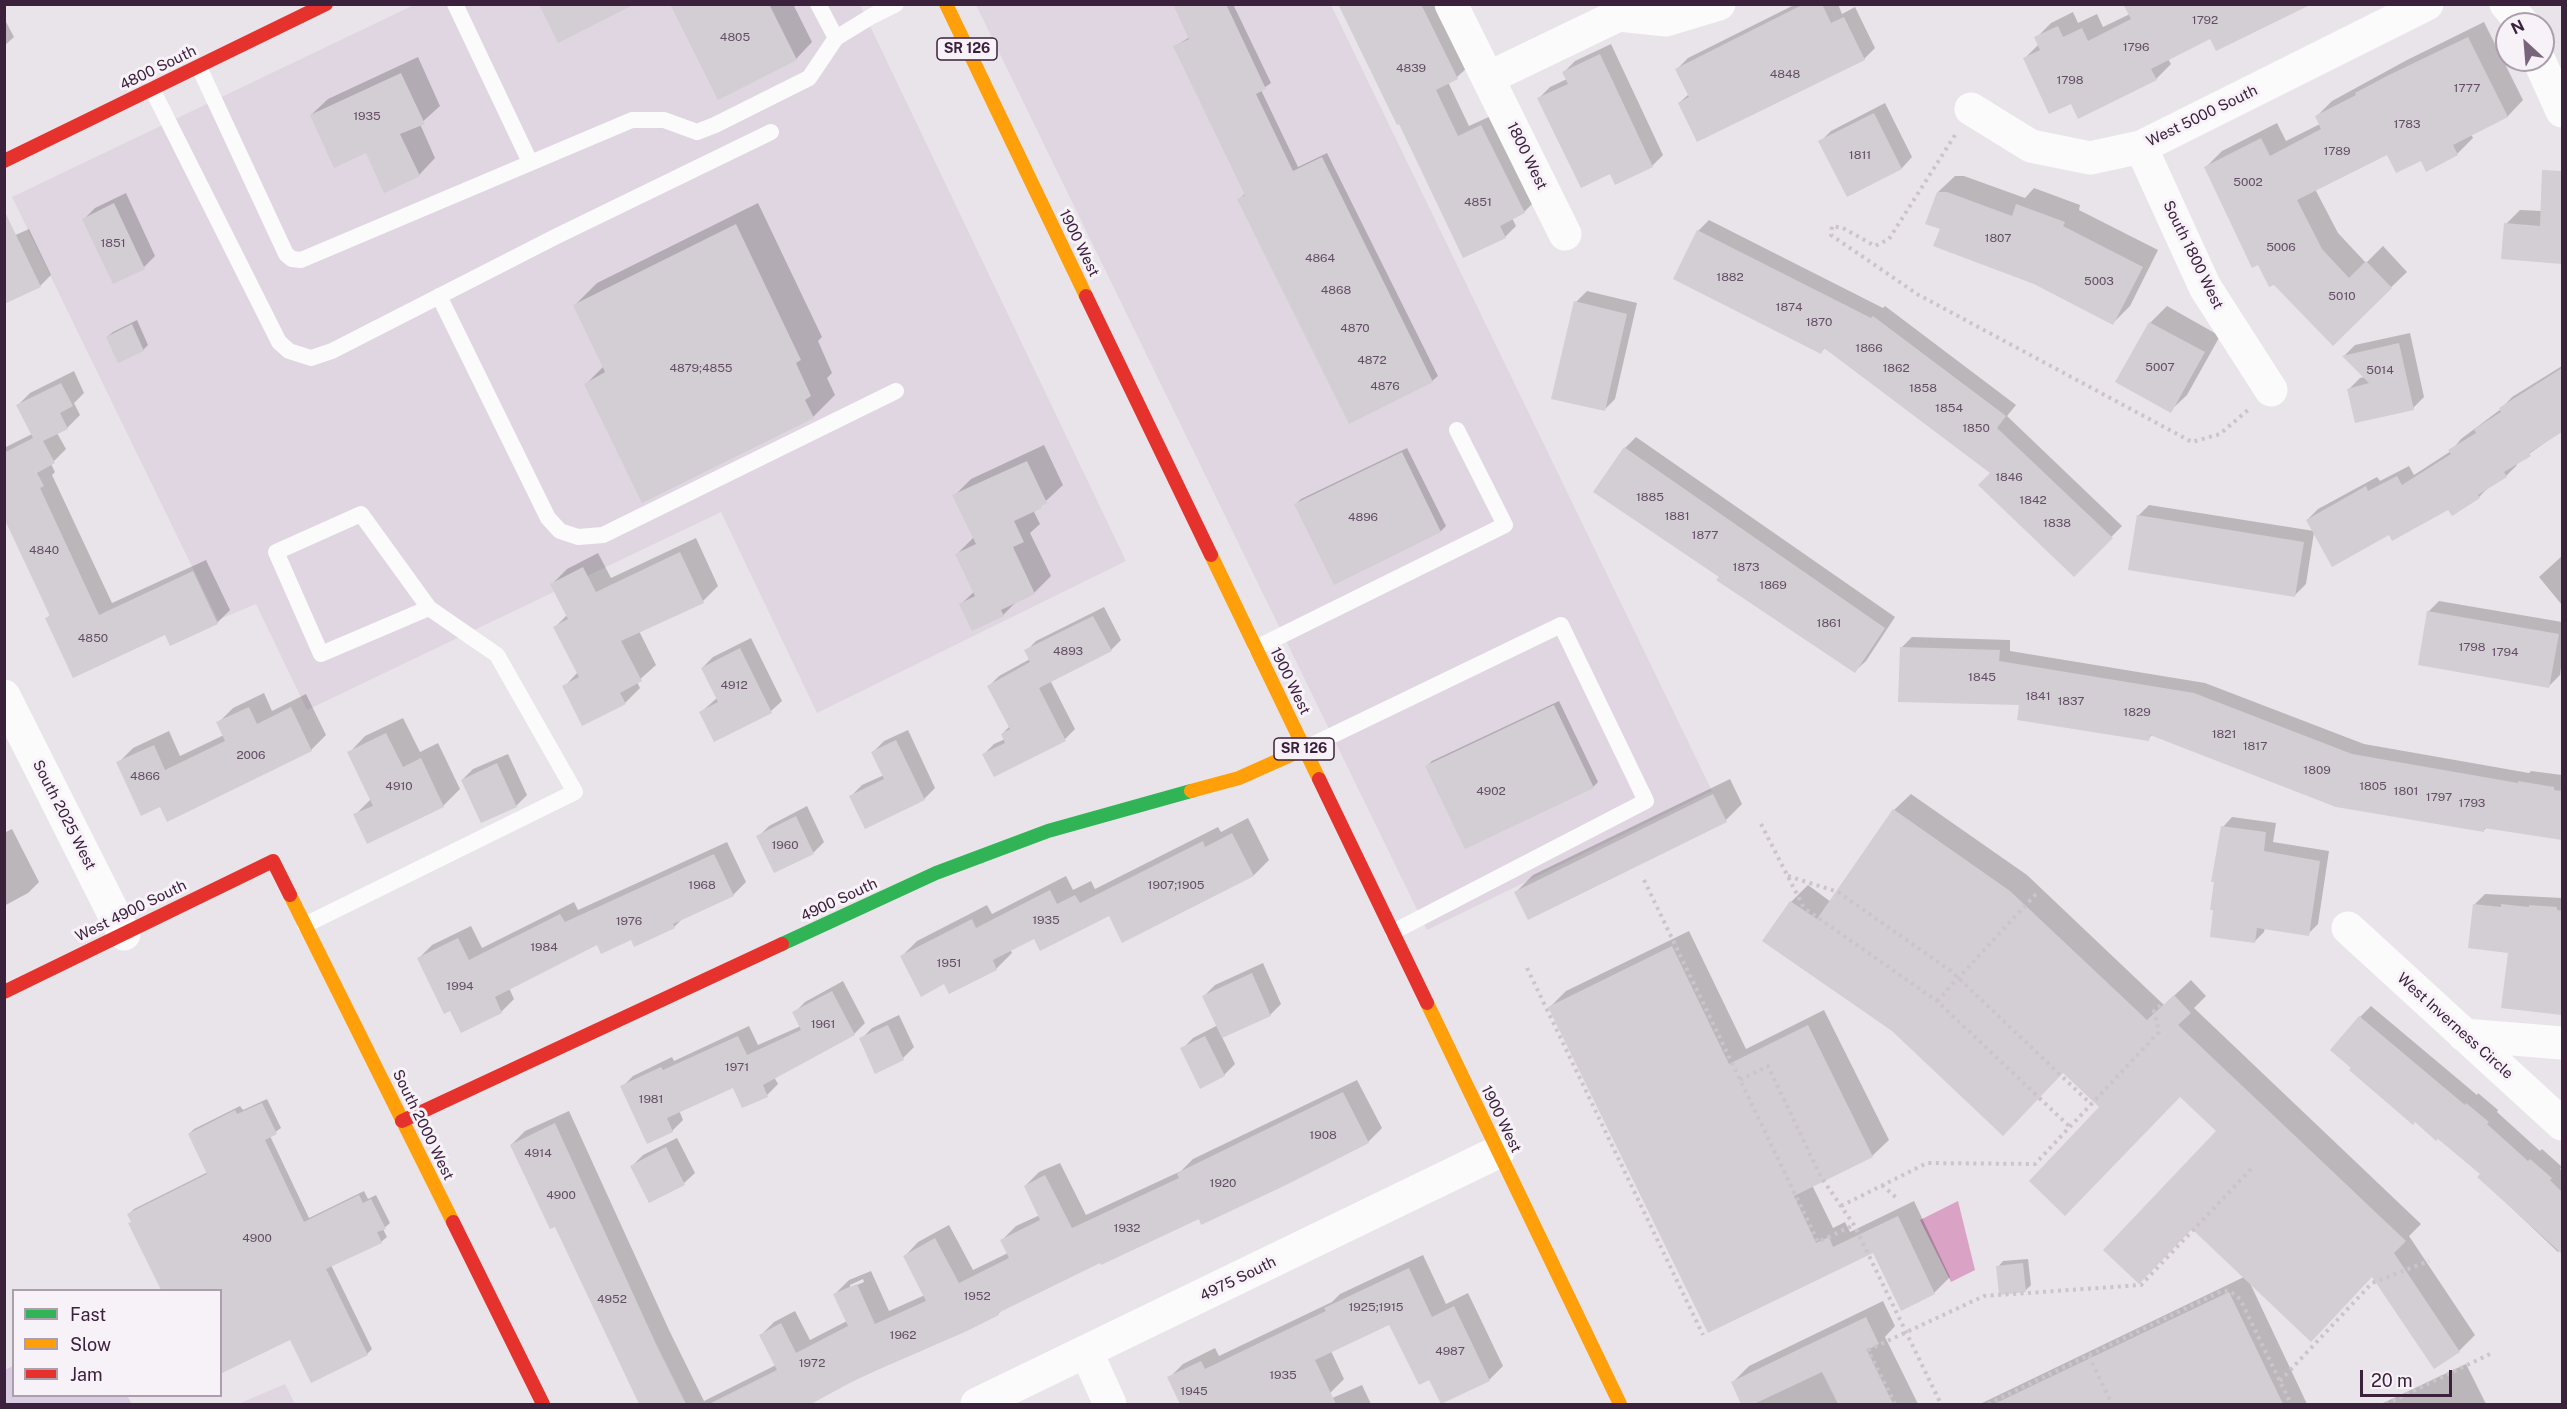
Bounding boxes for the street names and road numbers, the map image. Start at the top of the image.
road number: SR 126 [937,38,997,60]
street label: 4800 South [117,42,199,94]
street label: West 5000 South [2144,81,2260,151]
street label: 1800 West [1503,119,1551,193]
street label: South 1800 West [2159,198,2227,312]
street label: 1900 West [1055,206,1103,280]
street label: 1900 West [1266,644,1314,718]
road number: SR 126 [1274,738,1334,760]
street label: South 2025 West [29,757,99,873]
street label: 4900 South [798,874,880,926]
street label: West 4900 South [73,876,189,946]
street label: West Inverness Circle [2393,969,2517,1083]
street label: South 2000 West [388,1067,458,1183]
street label: 1900 West [1477,1082,1525,1156]
street label: 4975 South [1197,1253,1279,1305]

